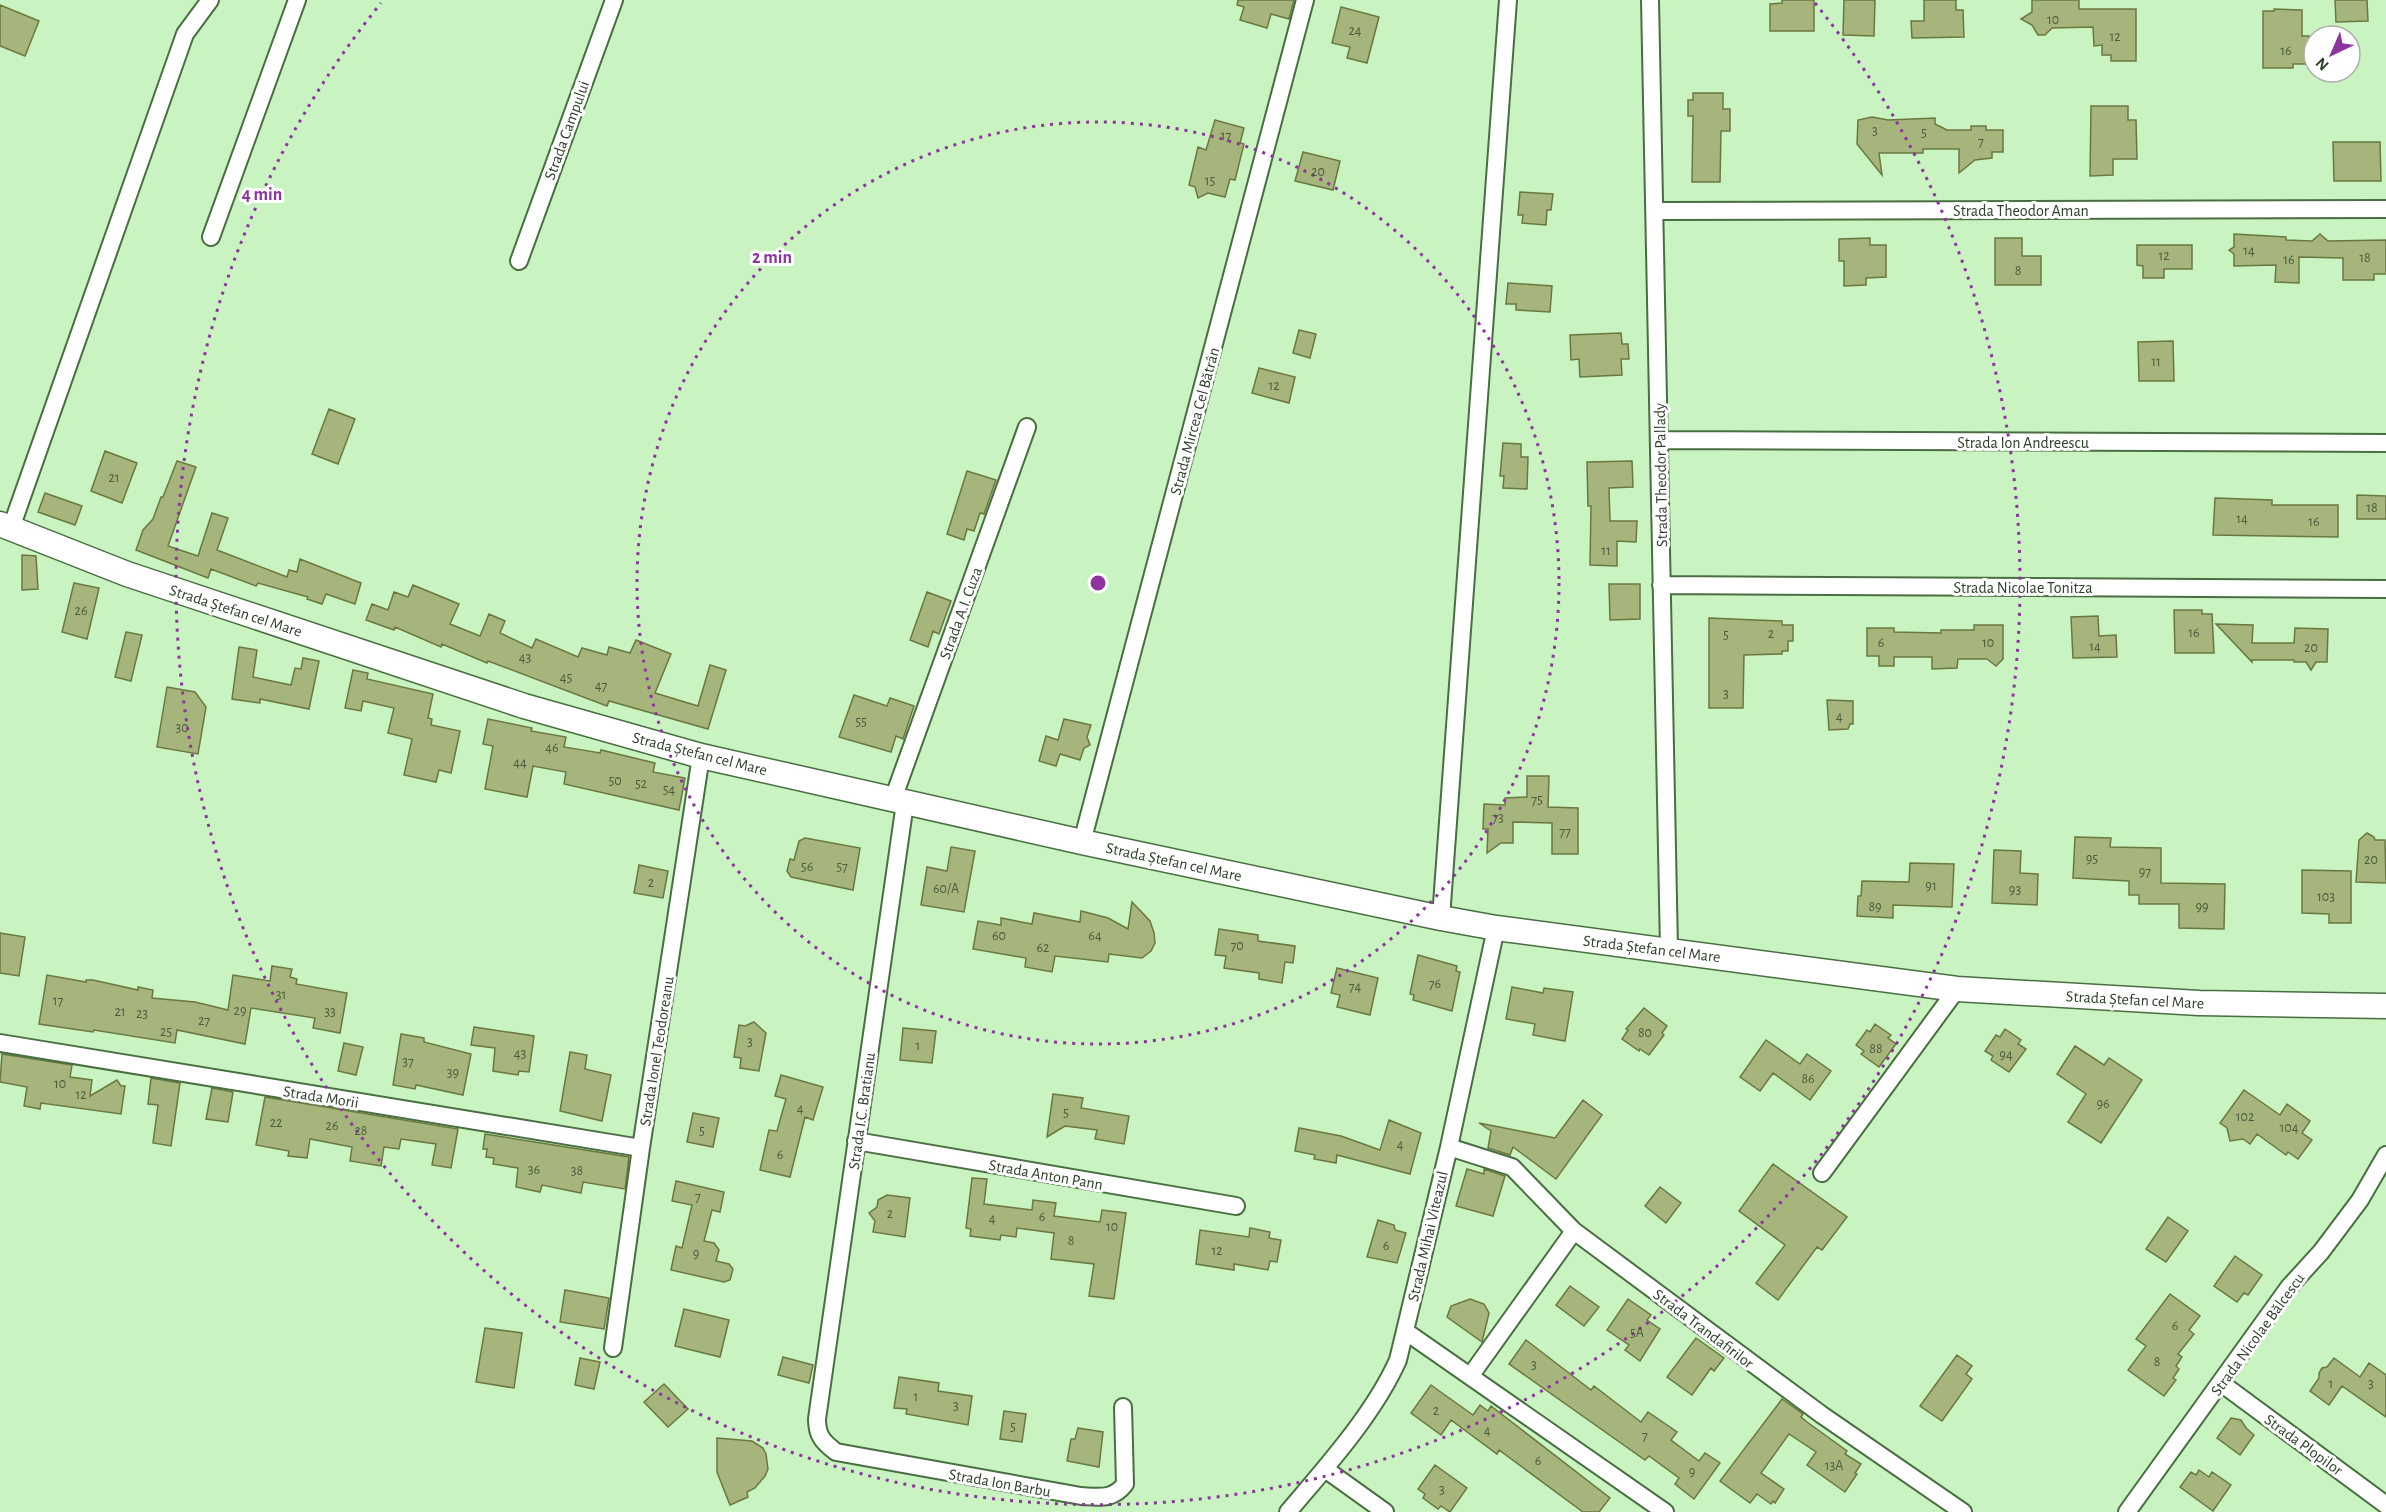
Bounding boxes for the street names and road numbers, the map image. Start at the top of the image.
street label: Strada Campului [542,79,592,182]
street label: Strada Theodor Aman [1953,203,2089,219]
street label: Strada Mircea Cel Bătrân [1168,346,1222,497]
street label: Strada Theodor Pallady [1652,403,1671,547]
street label: Strada Ion Andreescu [1957,435,2089,451]
street label: Strada A.I. Cuza [937,565,985,661]
street label: Strada Nicolae Tonitza [1953,580,2093,596]
street label: Strada Ștefan cel Mare [167,582,304,642]
street label: Strada Ștefan cel Mare [630,729,769,780]
street label: Strada Ștefan cel Mare [1104,840,1243,886]
street label: Strada Ștefan cel Mare [1582,933,1722,967]
street label: Strada Ionel Teodoreanu [637,975,677,1127]
street label: Strada Ștefan cel Mare [2065,988,2204,1014]
street label: Strada I.C. Bratianu [846,1051,878,1171]
street label: Strada Morii [282,1083,360,1111]
street label: Strada Anton Pann [987,1157,1104,1193]
street label: Strada Mihai Viteazul [1405,1169,1451,1303]
street label: Strada Nicolae Bălcescu [2208,1270,2308,1399]
street label: Strada Trandafirilor [1650,1286,1757,1372]
street label: Strada Plopilor [2261,1411,2346,1479]
street label: Strada Ion Barbu [948,1466,1052,1500]

